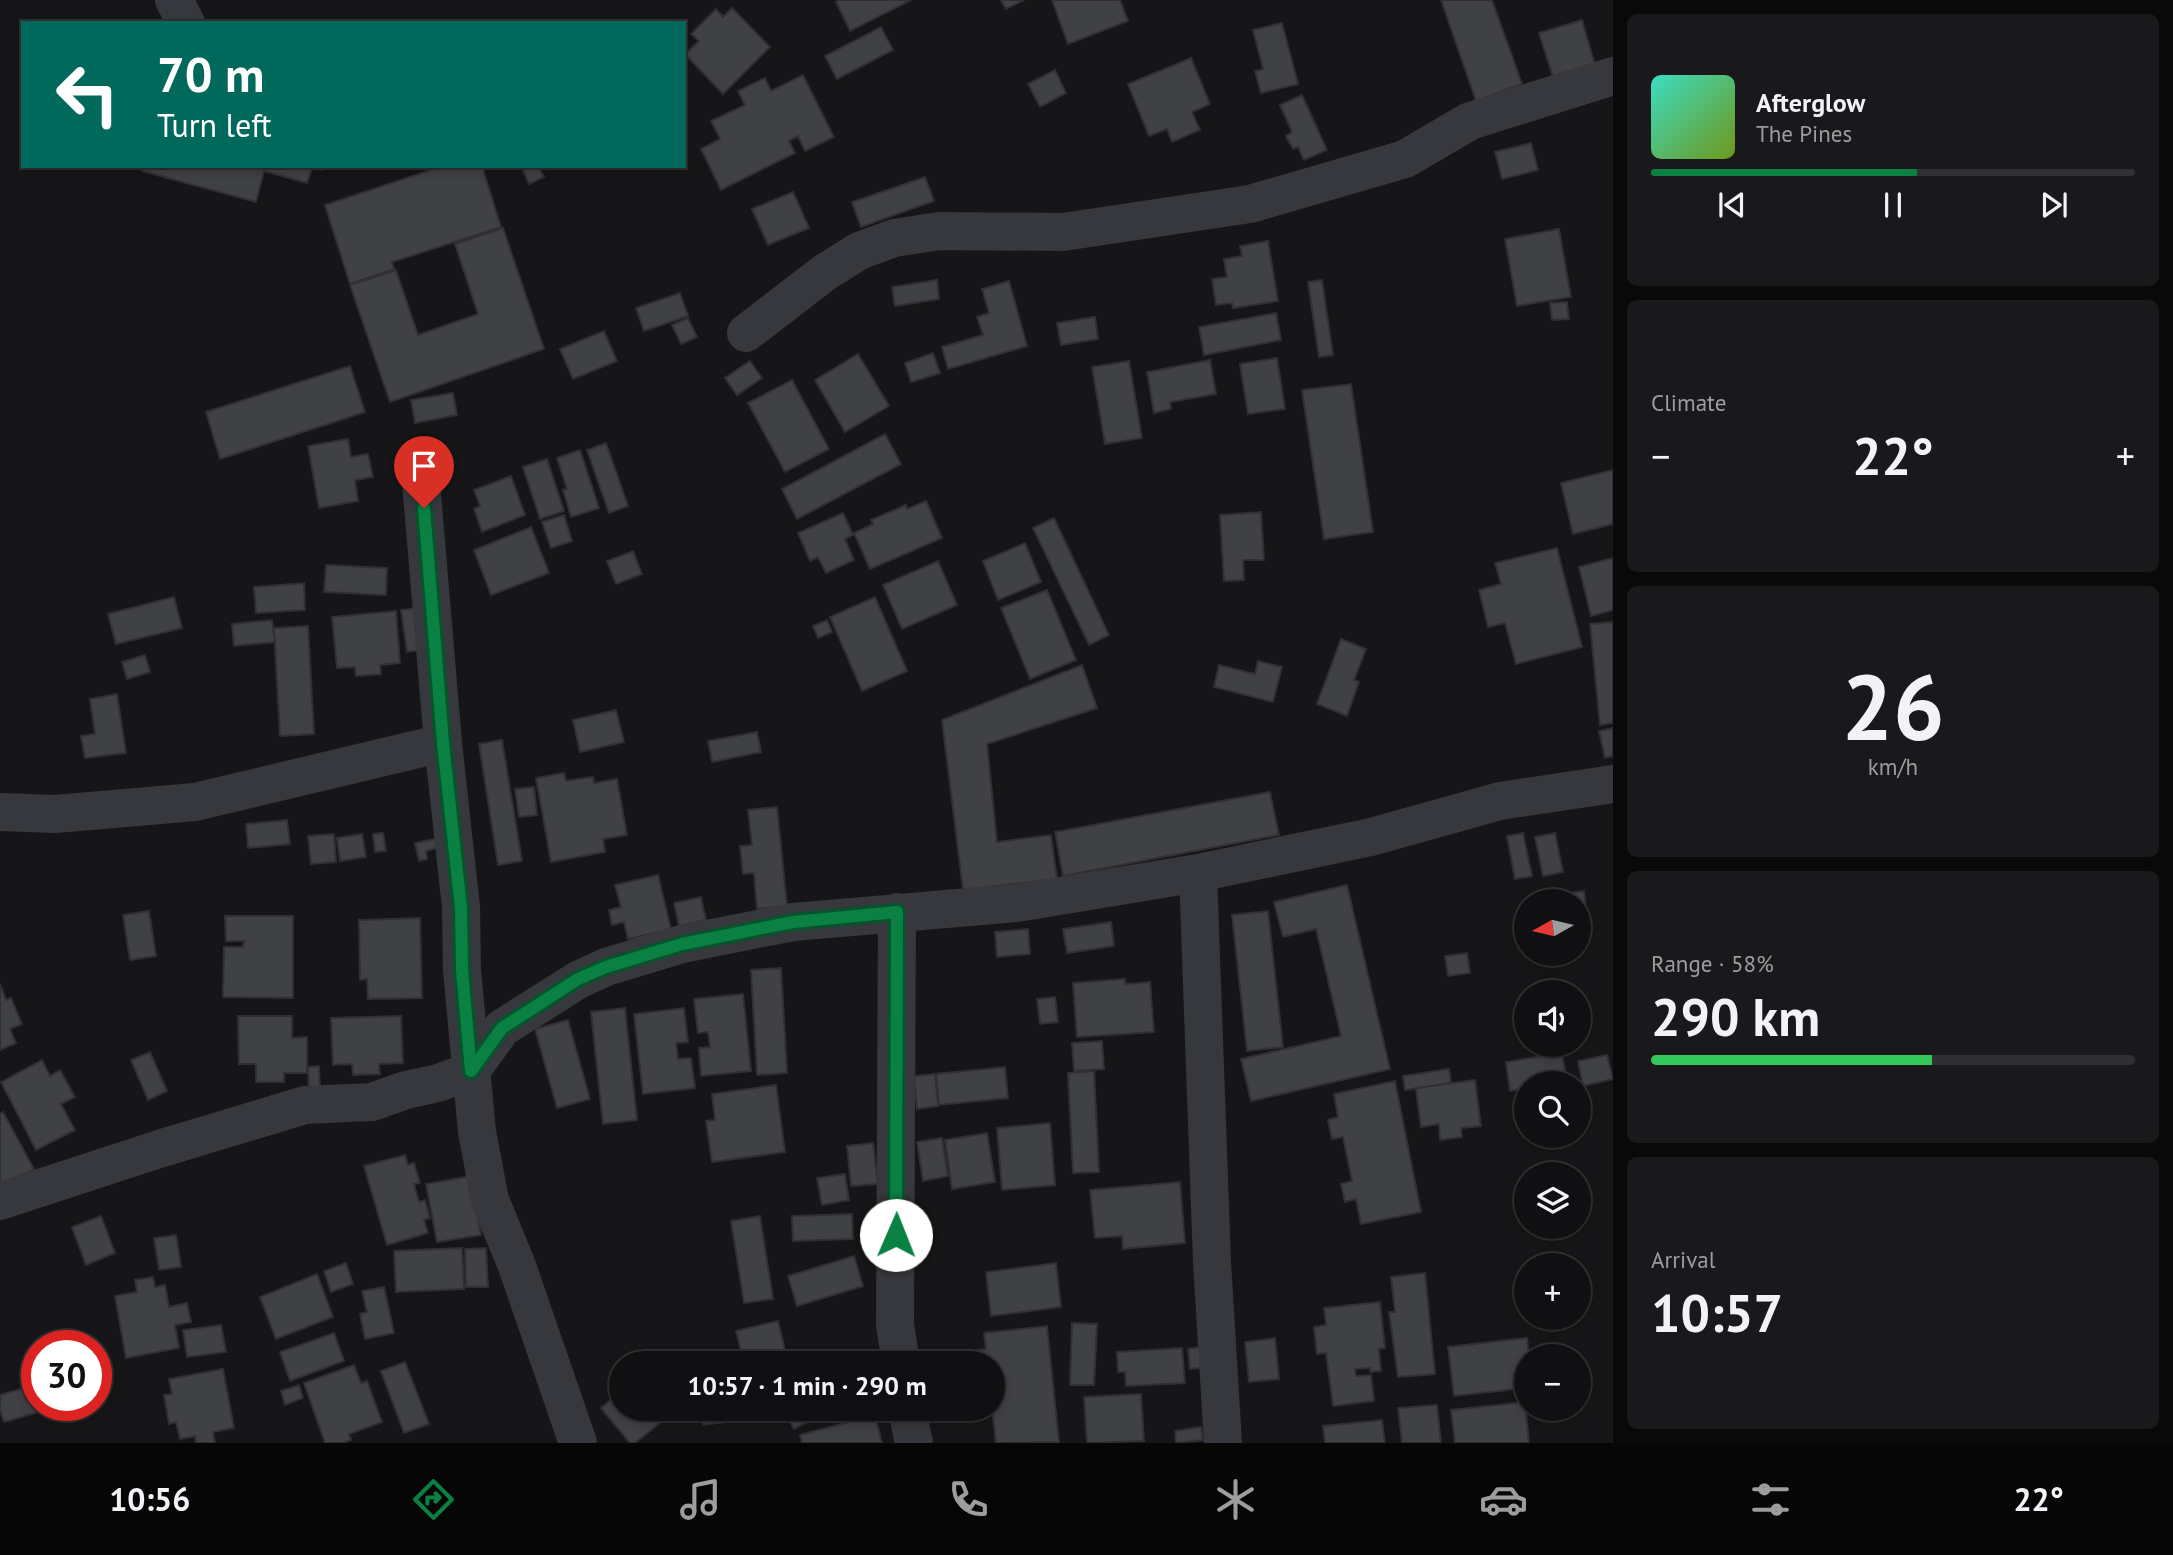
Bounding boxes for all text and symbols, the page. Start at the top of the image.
text: 70 m [157,42,264,106]
icon: left [42,49,133,140]
text: Afterglow [1756,86,1865,119]
text: Turn left [157,104,272,146]
text: The Pines [1756,119,1852,148]
icon: previous [1713,186,1751,224]
icon: pause [1874,186,1912,224]
icon: next [2035,186,2073,224]
text: Climate [1651,388,1726,417]
text: 22° [1852,422,1934,489]
text: − [1651,431,1670,480]
text: + [2116,431,2135,480]
pin [394,436,454,508]
icon: arrive [405,447,443,485]
text: 26 [1841,647,1945,765]
text: km/h [1868,752,1918,781]
north arrow [1514,889,1591,966]
map controls [1514,889,1591,1421]
text: Range · 58% [1651,949,1774,978]
button: sound [1514,980,1591,1057]
text: 290 km [1651,983,1820,1050]
button: search [1514,1071,1591,1148]
button: layers [1514,1162,1591,1239]
position arrow [859,1198,933,1272]
text: Arrival [1651,1245,1715,1274]
button: + [1514,1253,1591,1330]
text: 10:57 [1651,1279,1783,1346]
speed limit sign: 30 [21,1330,112,1421]
button: − [1514,1344,1591,1421]
text: 10:57 · 1 min · 290 m [687,1369,927,1402]
icon: directions [409,1475,458,1524]
icon: music [676,1475,725,1524]
icon: phone [944,1475,993,1524]
icon: climate [1211,1475,1260,1524]
icon: car [1479,1475,1528,1524]
icon: filters [1746,1475,1795,1524]
text: 10:56 [109,1478,190,1520]
text: 22° [2013,1478,2064,1520]

